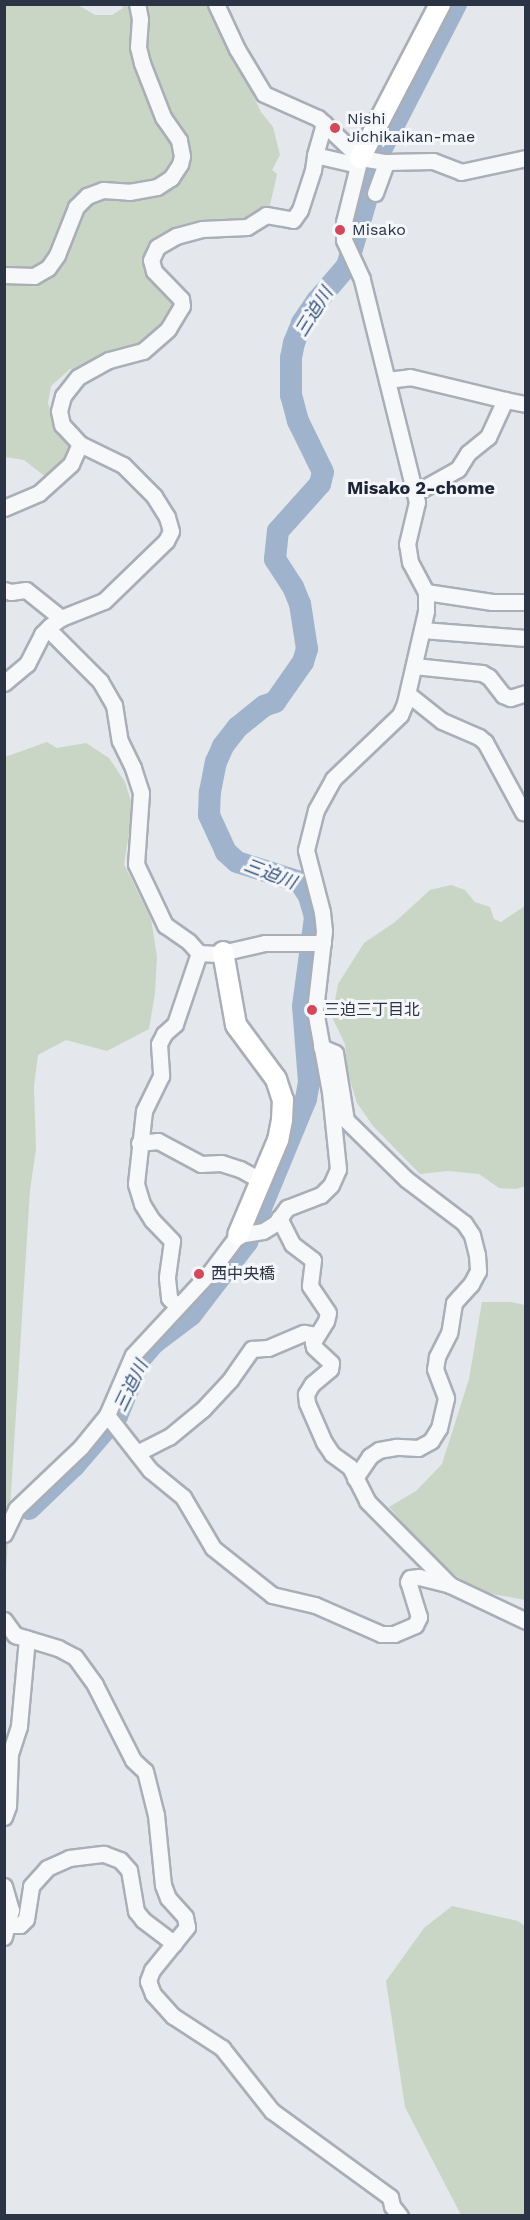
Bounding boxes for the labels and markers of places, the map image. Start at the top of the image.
place label: Nishi Jichikaikan-mae [347,109,475,147]
marker: Nishi Jichikaikan-mae [328,121,342,135]
place label: Misako [352,220,406,240]
marker: Misako [333,223,347,237]
place label: 三迫三丁目北 [324,1000,420,1020]
marker: 三迫三丁目北 [305,1003,319,1017]
place label: 西中央橋 [211,1264,275,1284]
marker: 西中央橋 [192,1267,206,1281]

